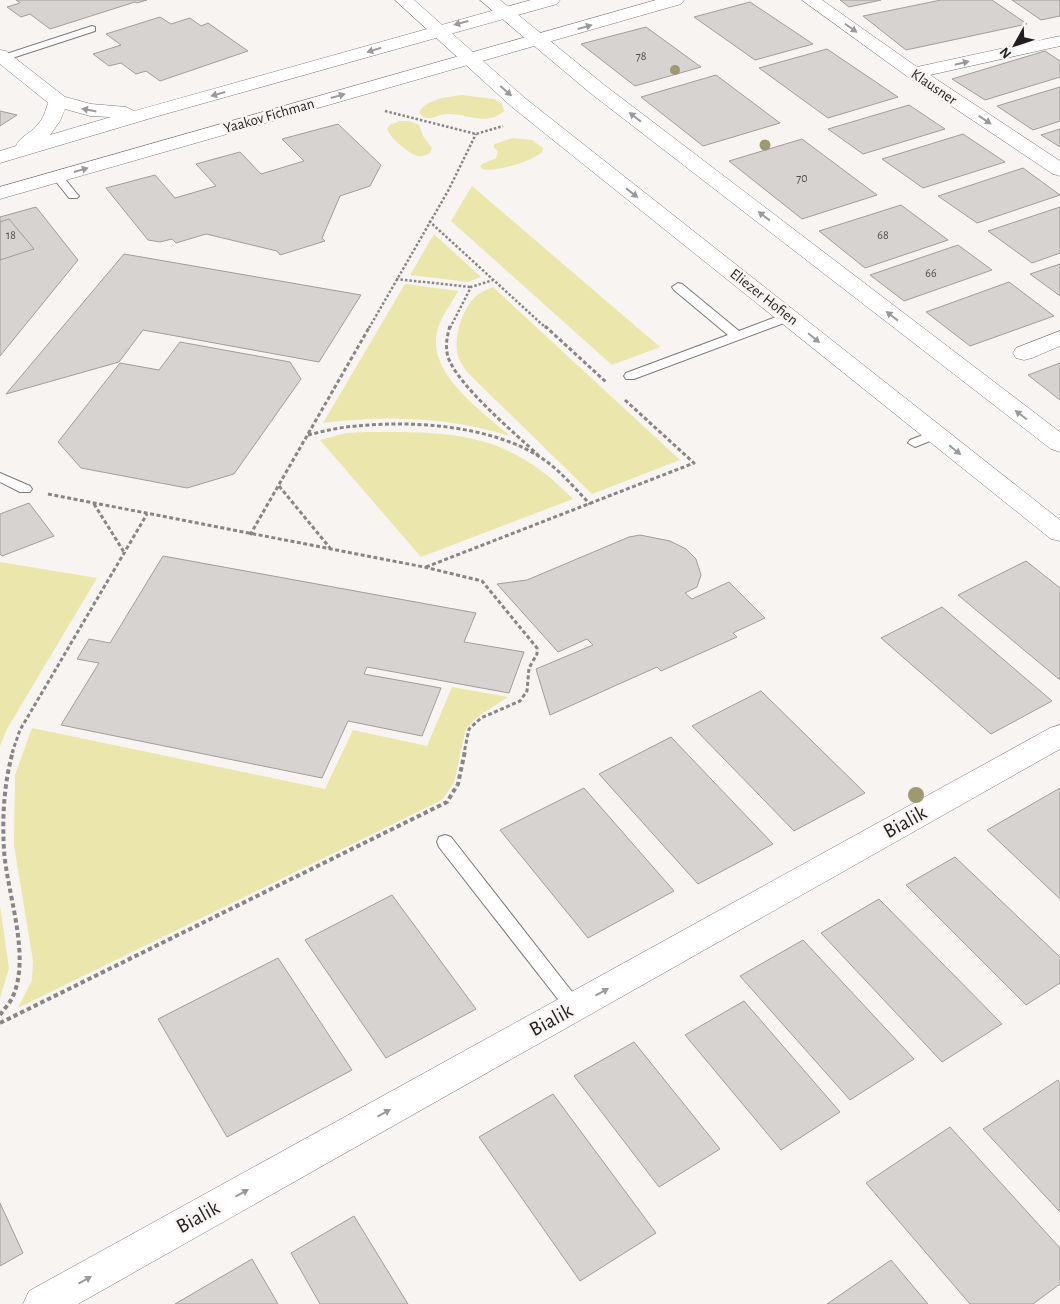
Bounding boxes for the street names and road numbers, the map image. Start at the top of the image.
street label: Klausner [908,66,960,108]
street label: Yaakov Fichman [222,96,316,136]
street label: Eliezer Hofien [727,266,801,328]
street label: Bialik [880,801,931,842]
street label: Bialik [526,999,577,1040]
street label: Bialik [173,1196,224,1237]

